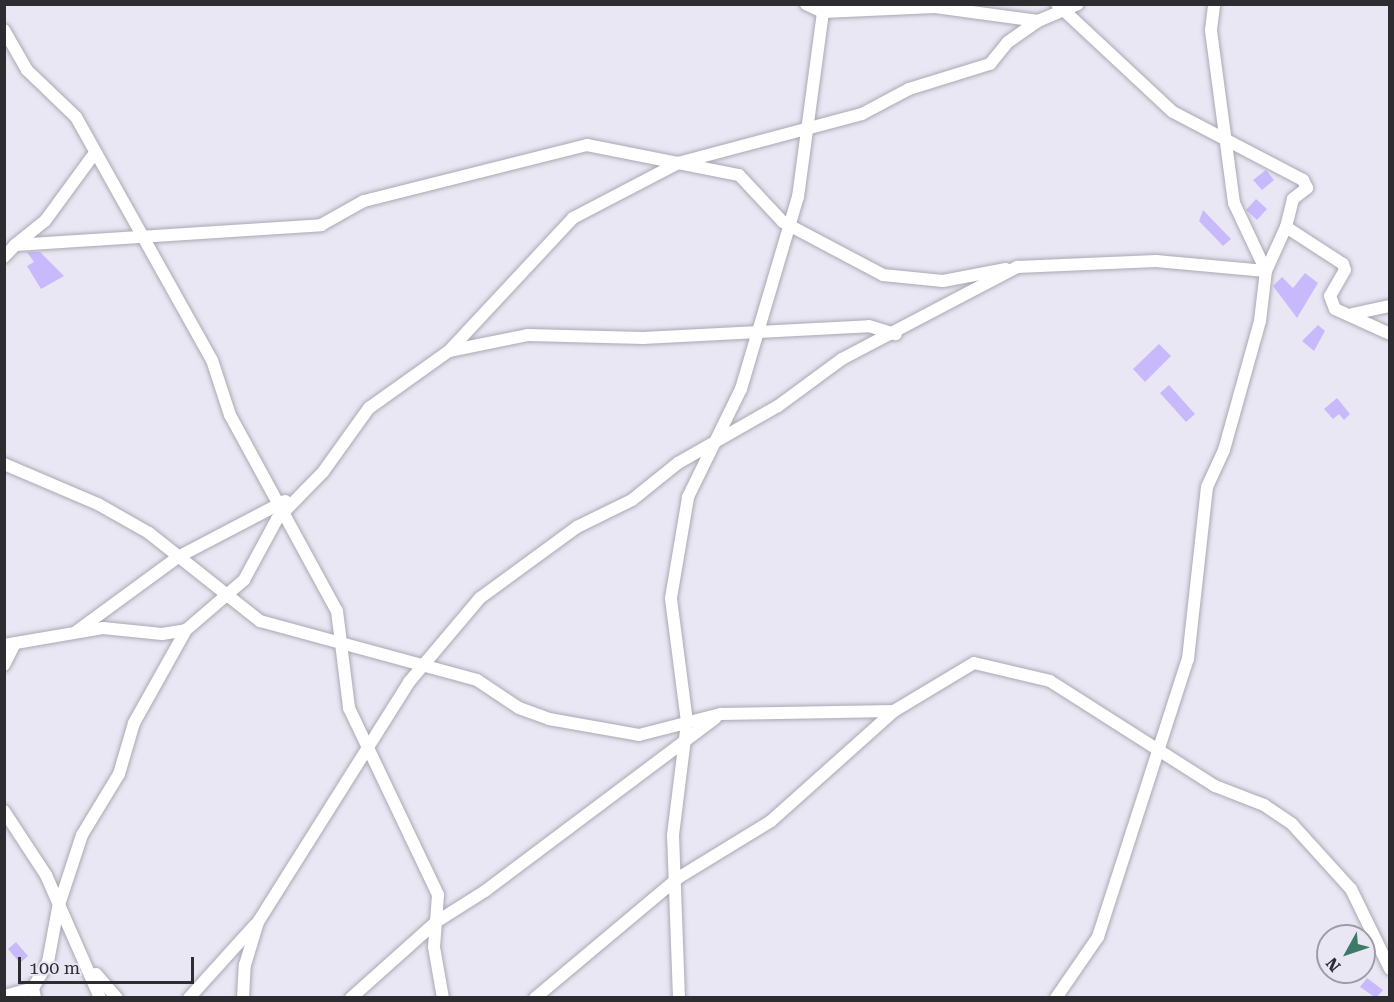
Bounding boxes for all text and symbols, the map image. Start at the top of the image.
north arrow [1316,924,1376,984]
scale bar [21,945,196,983]
text: N [1322,954,1345,975]
text: 100 m [29,957,80,978]

